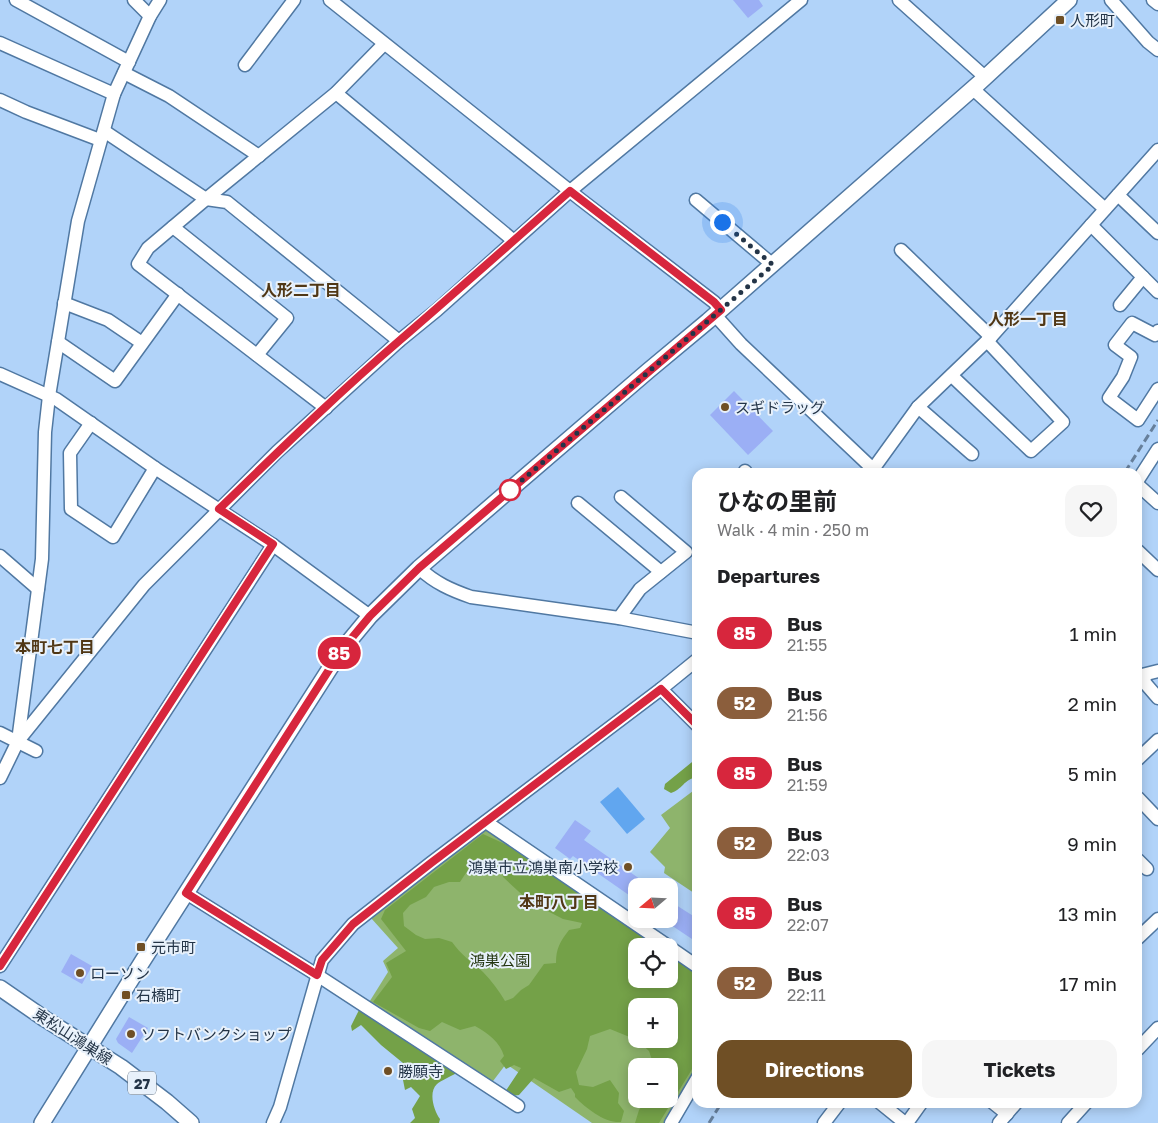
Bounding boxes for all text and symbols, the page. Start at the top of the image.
place label: 人形町 [1070,11,1115,29]
marker: 人形町 [1054,14,1066,26]
your location [710,210,735,235]
district label: 人形二丁目 [261,280,341,300]
district label: 人形一丁目 [988,309,1068,329]
place label: スギドラッグ [735,398,825,416]
marker: スギドラッグ [719,401,731,413]
unlabelled marker [499,479,521,501]
button: heart [1065,485,1117,537]
text: ひなの里前 [717,486,837,515]
text: Walk · 4 min · 250 m [717,520,869,540]
text: Departures [717,564,820,587]
text: Bus [787,612,822,635]
text: 85 [733,622,756,644]
text: 1 min [1069,622,1117,645]
text: 21:55 [787,635,827,655]
district label: 本町七丁目 [15,637,95,657]
line badge: 85 [316,637,362,669]
text: 85 [328,642,350,664]
text: Bus [787,682,822,705]
text: 52 [734,692,755,714]
text: 2 min [1068,692,1117,715]
text: 21:56 [787,705,828,725]
text: Bus [787,752,822,775]
text: 85 [733,762,756,784]
text: 5 min [1068,762,1117,785]
text: 21:59 [787,775,828,795]
text: Bus [787,822,822,845]
text: 52 [734,832,755,854]
text: 9 min [1067,832,1117,855]
text: 22:03 [787,845,830,865]
place label: 鴻巣市立鴻巣南小学校 [468,858,618,876]
marker: 鴻巣市立鴻巣南小学校 [622,861,634,873]
north arrow [628,878,678,928]
map controls [628,878,678,1108]
district label: 本町八丁目 [519,892,599,912]
text: Bus [787,892,822,915]
text: 85 [733,902,756,924]
text: 13 min [1058,902,1117,925]
text: 22:07 [787,915,829,935]
place label: 元市町 [151,938,196,956]
button: locate [628,938,678,988]
marker: 元市町 [135,941,147,953]
park label: 鴻巣公園 [470,951,530,969]
text: Bus [787,962,822,985]
place label: ローソン [90,964,150,982]
marker: ローソン [74,967,86,979]
text: 52 [734,972,755,994]
text: 17 min [1059,972,1117,995]
text: 22:11 [787,985,826,1005]
place label: 石橋町 [136,986,181,1004]
marker: 石橋町 [120,989,132,1001]
button: + [628,998,678,1048]
street label: 東松山鴻巣線 [30,1004,116,1068]
place label: ソフトバンクショップ [141,1025,292,1043]
marker: ソフトバンクショップ [125,1028,137,1040]
button: Directions [717,1040,912,1098]
button: Tickets [922,1040,1117,1098]
button: − [628,1058,678,1108]
place label: 勝願寺 [398,1062,443,1080]
marker: 勝願寺 [382,1065,394,1077]
road number: 27 [128,1072,156,1094]

